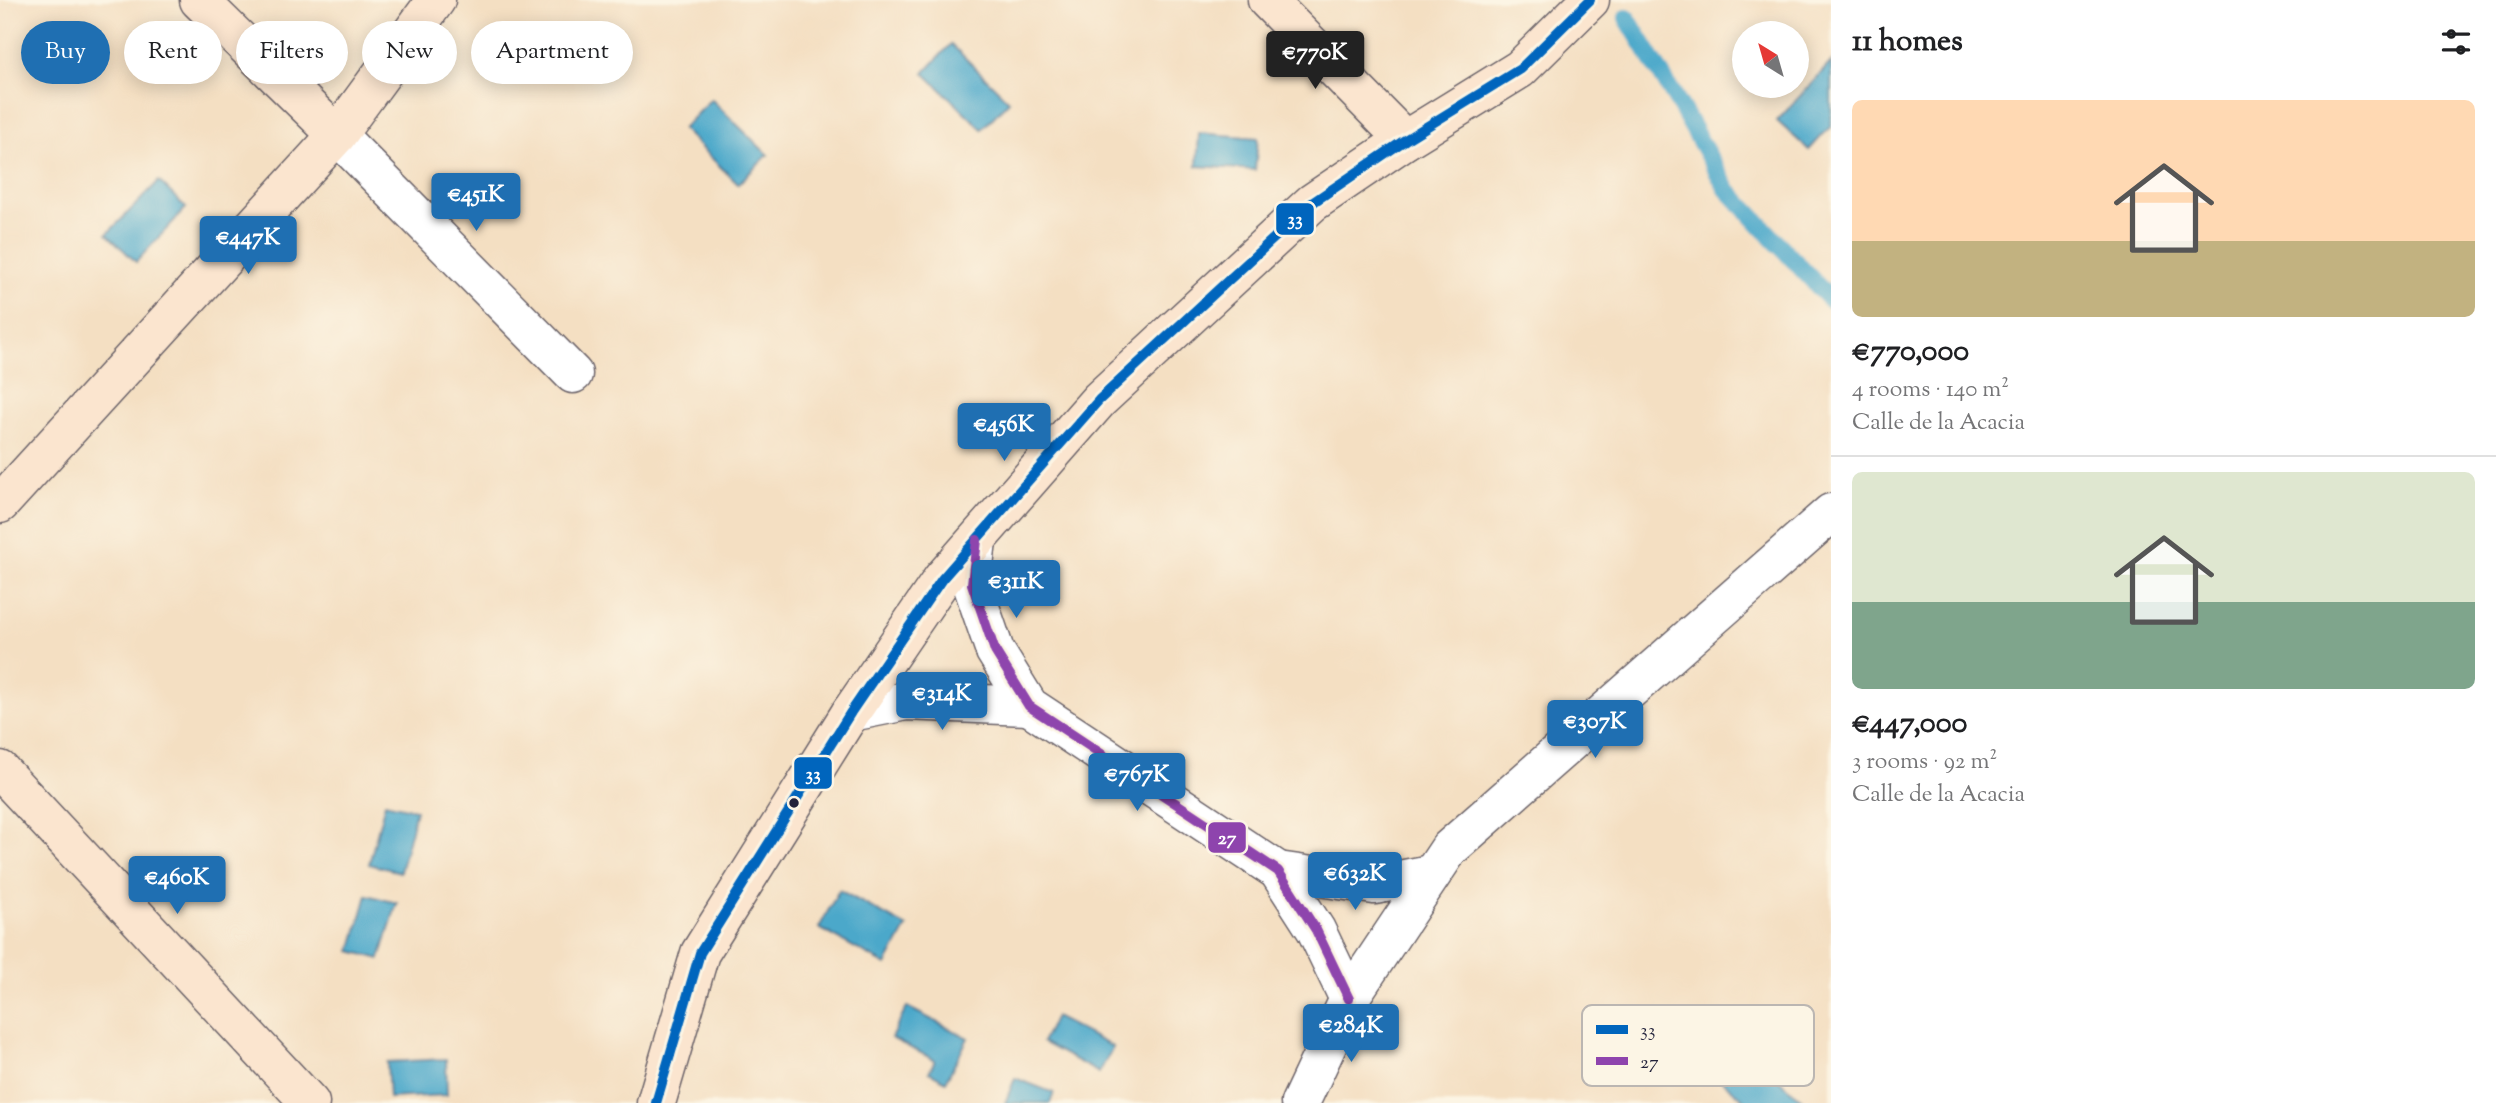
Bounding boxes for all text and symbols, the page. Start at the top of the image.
chip: Buy [21,21,110,84]
chip: Rent [124,21,222,84]
chip: Filters [236,21,348,84]
chip: New [362,21,457,84]
chip: Apartment [471,21,633,84]
north arrow [1732,21,1810,98]
map controls [1732,21,1809,98]
text: 11 homes [1852,21,1963,64]
icon: filters [2437,23,2475,61]
pin: €770K [1266,32,1364,91]
text: €770K [1282,37,1348,70]
icon: home [2101,145,2227,271]
pin: €451K [427,174,525,233]
text: €451K [447,179,505,212]
line badge: 33 [1275,202,1315,236]
text: 33 [1287,207,1303,234]
pin: €447K [199,216,297,276]
text: €447K [216,222,280,255]
text: €770,000 [1852,331,1969,374]
text: 4 rooms · 140 m² [1852,374,2009,407]
pin: €456K [955,404,1053,463]
text: Calle de la Acacia [1852,407,2025,440]
text: €456K [974,409,1034,442]
icon: home [2101,517,2227,643]
pin: €311K [967,560,1065,620]
text: €311K [988,566,1044,599]
pin: €314K [893,672,991,732]
text: €314K [912,678,972,711]
pin: €307K [1546,700,1644,760]
text: €447,000 [1852,703,1967,746]
text: €307K [1563,706,1627,739]
text: 3 rooms · 92 m² [1852,746,1997,779]
pin: €767K [1088,754,1186,813]
line badge: 33 [793,756,833,790]
text: €767K [1104,759,1170,792]
text: 33 [805,762,821,789]
text: Calle de la Acacia [1852,779,2025,812]
unlabelled marker [787,796,801,810]
line badge: 27 [1207,821,1247,854]
text: 27 [1218,826,1237,853]
pin: €632K [1306,852,1404,912]
pin: €460K [128,856,226,916]
text: €632K [1324,858,1386,891]
text: €460K [145,862,209,895]
pin: €284K [1302,1004,1400,1064]
legend [1582,1005,1814,1086]
text: €284K [1319,1010,1383,1043]
text: 33 [1640,1018,1655,1045]
text: 27 [1640,1050,1659,1077]

